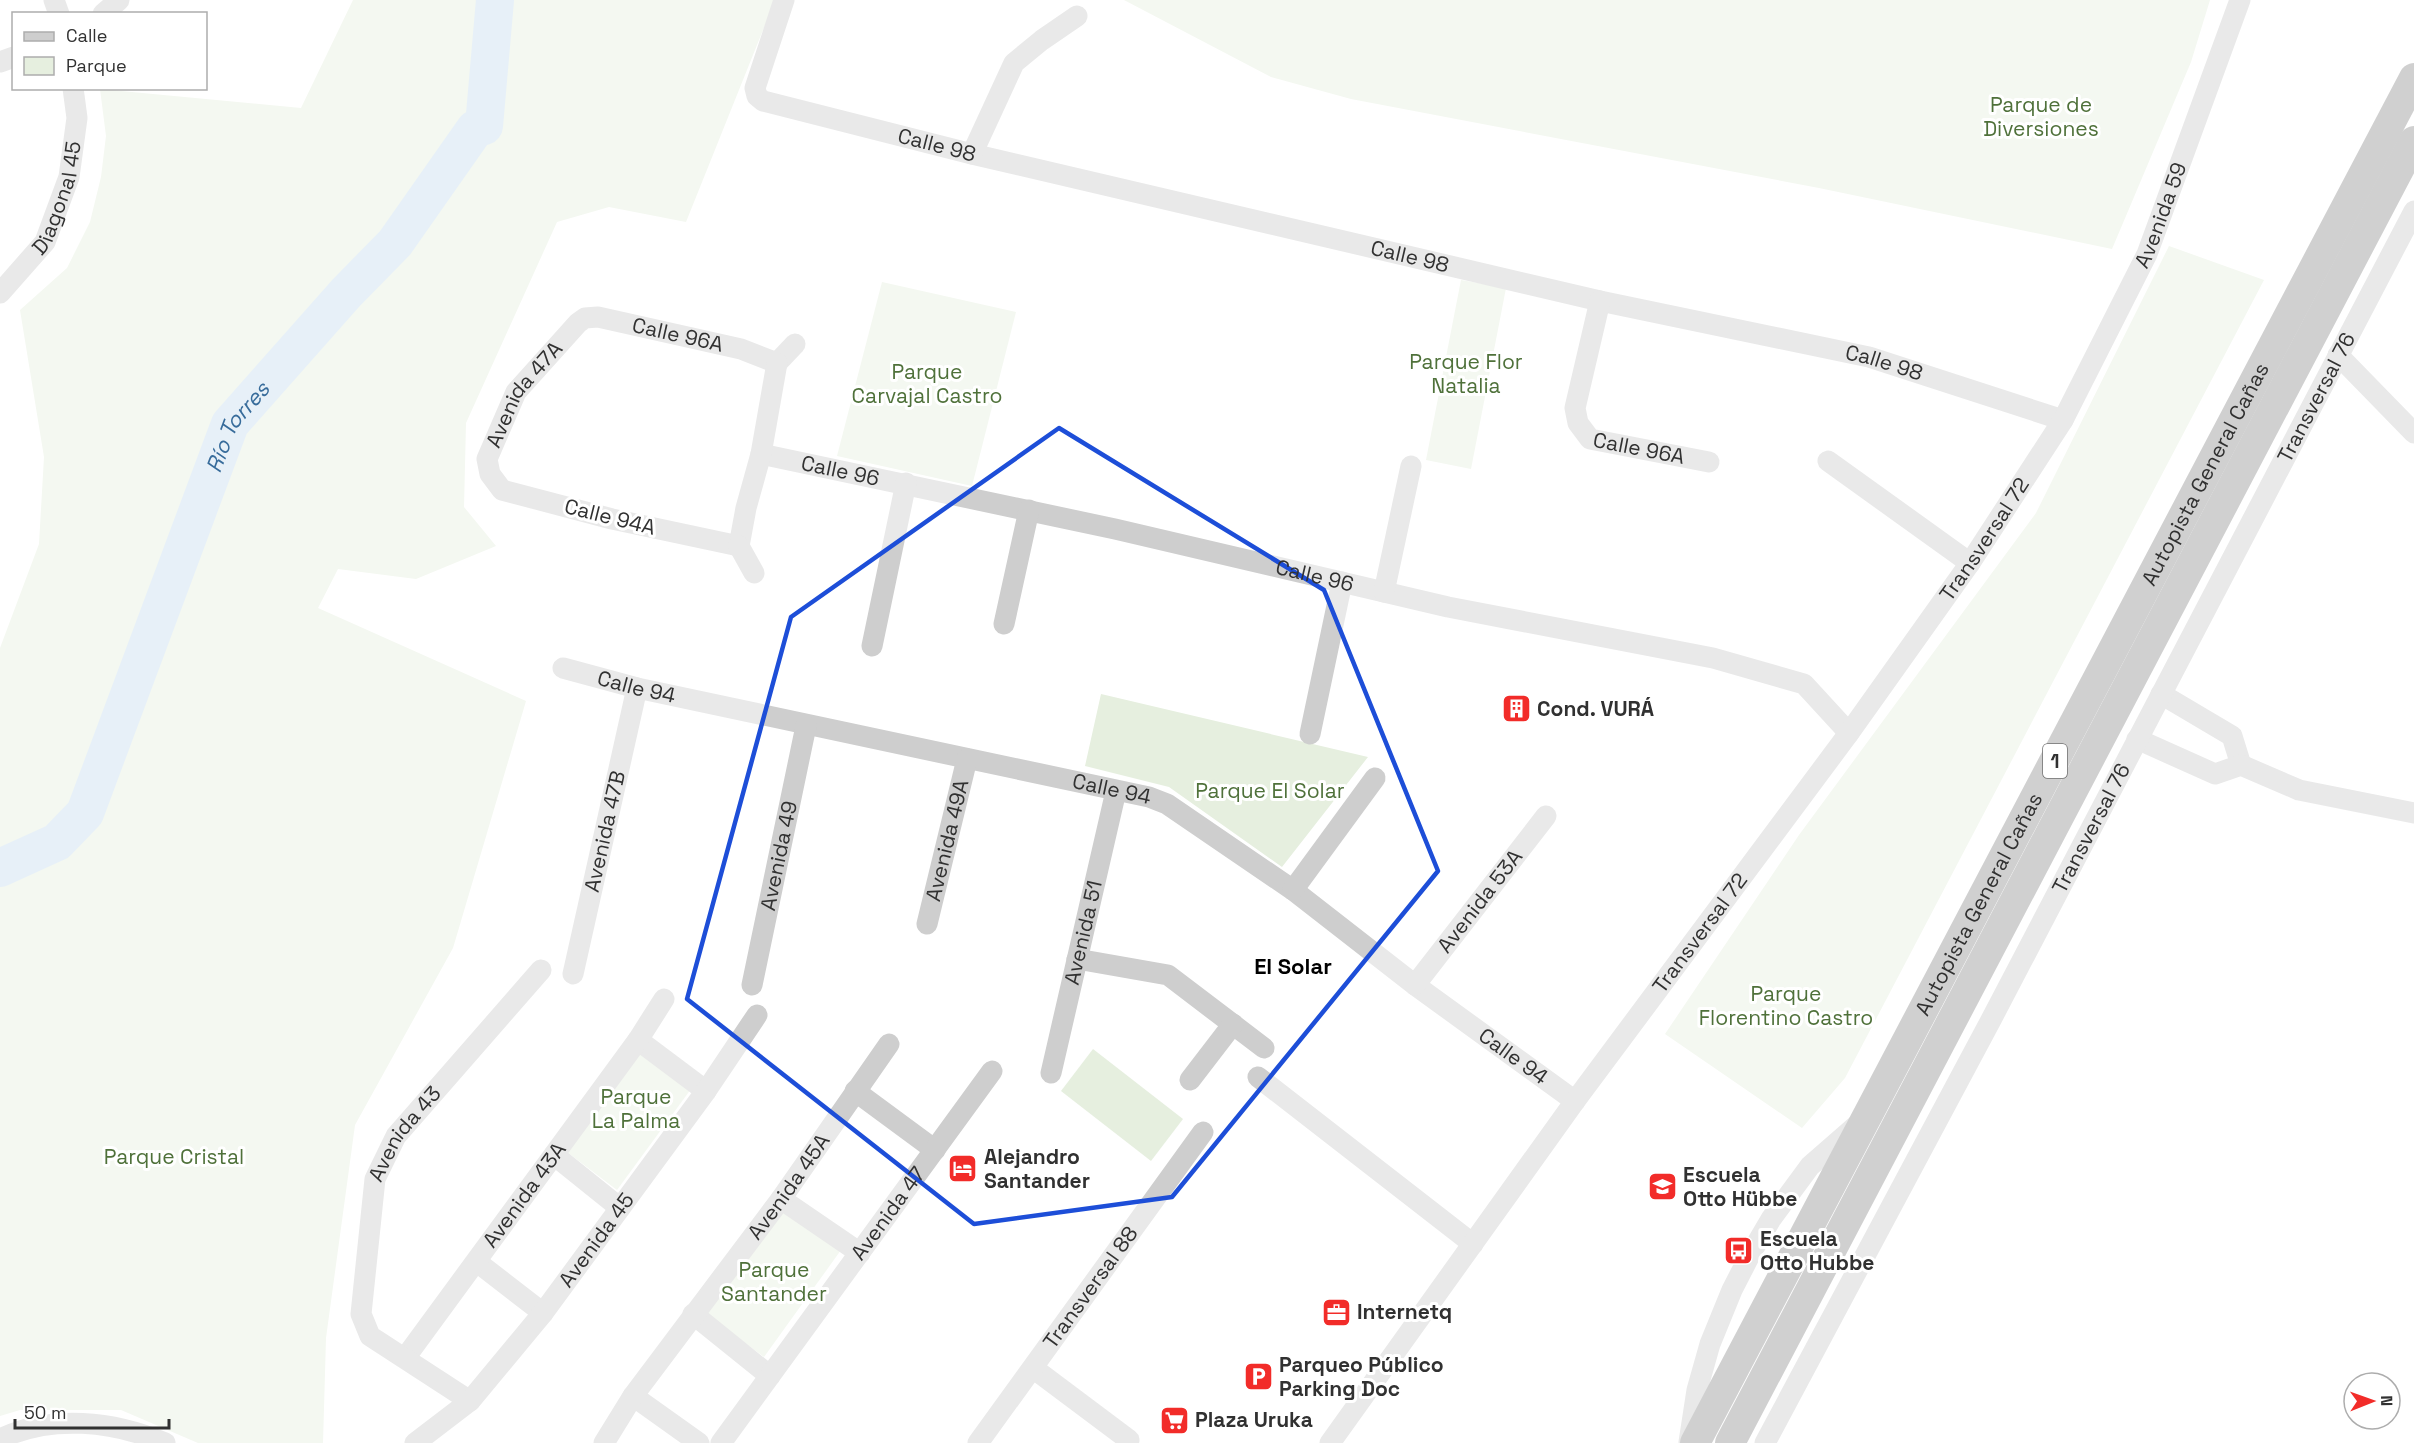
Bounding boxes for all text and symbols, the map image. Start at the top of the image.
legend [12,12,207,90]
text: Calle [66,24,107,47]
text: Parque [66,54,127,77]
park label: Parque de Diversiones [1983,91,2099,142]
street label: Calle 98 [895,122,979,167]
street label: Diagonal 45 [26,139,87,261]
street label: Avenida 59 [2128,159,2192,272]
street label: Calle 98 [1368,234,1452,278]
street label: Calle 96A [630,311,726,358]
street label: Transversal 76 [2271,328,2361,467]
street label: Avenida 47A [480,335,568,452]
street label: Calle 98 [1843,338,1926,387]
park label: Parque Flor Natalia [1409,348,1523,399]
park label: Parque Carvajal Castro [852,358,1002,409]
street label: Autopista General Cañas [2135,358,2275,590]
water label: Río Torres [199,374,276,476]
street label: Calle 96A [1591,426,1687,470]
street label: Calle 96 [799,449,882,492]
street label: Transversal 72 [1933,472,2035,606]
street label: Calle 94A [562,492,658,541]
street label: Calle 96 [1273,553,1357,598]
street label: Calle 94 [595,664,678,709]
building icon: Cond. VURÁ [1500,693,1532,725]
place label: Cond. VURÁ [1537,695,1654,722]
road number: 1 [2043,744,2067,778]
street label: Transversal 76 [2046,758,2136,898]
street label: Calle 94 [1070,767,1154,810]
street label: Avenida 47B [578,768,631,895]
street label: Avenida 49A [919,777,975,904]
park label: Parque El Solar [1195,777,1345,804]
street label: Autopista General Cañas [1909,788,2048,1020]
street label: Avenida 49 [754,798,803,913]
street label: Avenida 53A [1431,844,1528,958]
street label: Transversal 72 [1646,867,1753,998]
street label: Avenida 51 [1058,878,1108,987]
district label: El Solar [1254,952,1332,980]
park label: Parque Florentino Castro [1699,980,1873,1031]
street label: Calle 94 [1473,1022,1554,1090]
street label: Avenida 43 [362,1080,447,1186]
park label: Parque La Palma [592,1083,680,1134]
street label: Avenida 45A [741,1128,835,1245]
street label: Avenida 43A [476,1137,572,1253]
park label: Parque Cristal [104,1143,244,1170]
place label: Alejandro Santander [984,1143,1090,1194]
hotel icon: Alejandro Santander [947,1153,979,1185]
street label: Avenida 47 [845,1161,931,1265]
place label: Escuela Otto Hübbe [1683,1161,1797,1212]
school or university icon: Escuela Otto Hübbe [1646,1171,1678,1203]
street label: Avenida 45 [552,1187,640,1293]
street label: Transversal 88 [1037,1221,1144,1354]
place label: Escuela Otto Hubbe [1760,1225,1874,1276]
bus stop icon: Escuela Otto Hubbe [1723,1235,1755,1267]
park label: Parque Santander [721,1256,827,1307]
office icon: Internetq [1320,1296,1352,1328]
place label: Internetq [1357,1298,1452,1325]
place label: Parqueo Público Parking Doc [1279,1351,1444,1402]
parking icon: Parqueo Público Parking Doc [1242,1361,1274,1393]
north arrow [2342,1371,2402,1431]
scale bar [15,1392,170,1430]
text: N [2376,1395,2397,1406]
text: 50 m [24,1401,66,1424]
supermarket icon: Plaza Uruka [1158,1404,1190,1436]
place label: Plaza Uruka [1195,1406,1313,1433]

